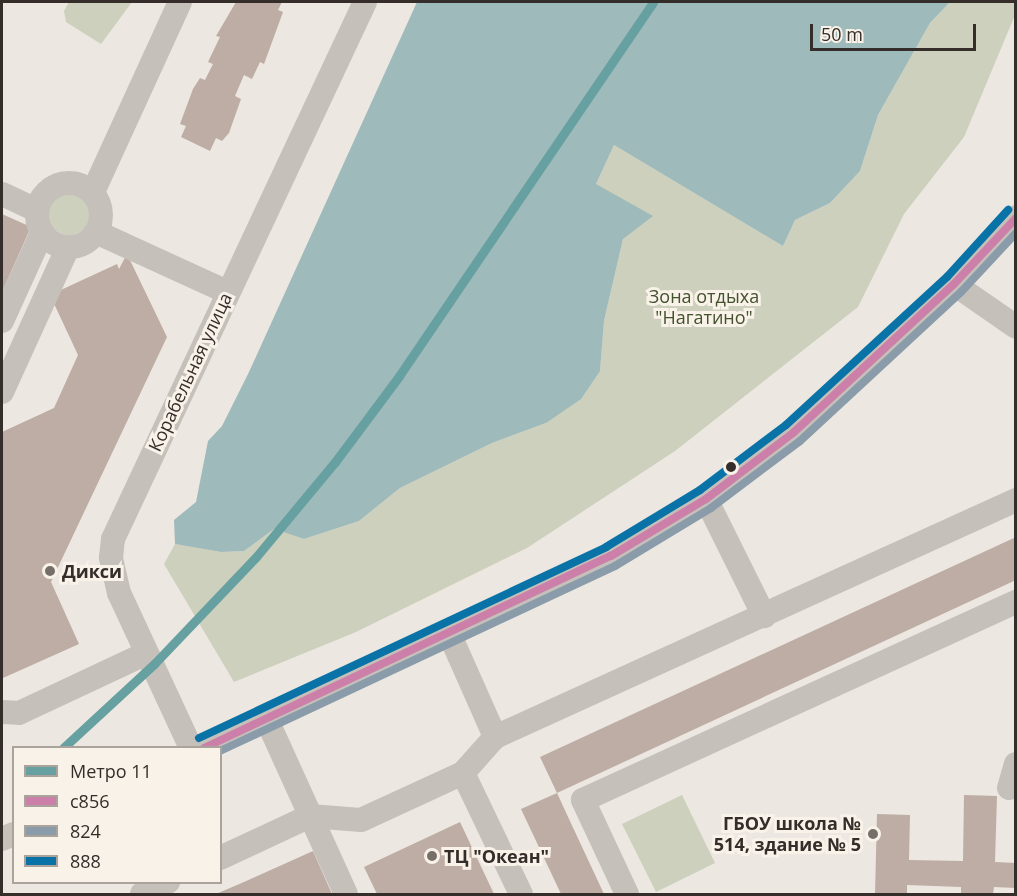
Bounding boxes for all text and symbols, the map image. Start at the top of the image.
scale bar [813,12,980,50]
text: 50 m [821,22,863,46]
park label: Зона отдыха "Нагатино" [649,286,759,328]
street label: Корабельная улица [144,289,236,455]
unlabelled marker [725,461,737,473]
place label: Дикси [62,560,122,582]
marker: Дикси [43,564,57,578]
legend [12,746,222,884]
text: Метро 11 [70,759,152,783]
text: с856 [70,789,110,813]
place label: ГБОУ школа № 514, здание № 5 [714,813,861,856]
text: 824 [70,819,101,843]
marker: ГБОУ школа № 514, здание № 5 [866,827,880,841]
place label: ТЦ "Океан" [444,845,549,867]
text: 888 [70,849,101,873]
marker: ТЦ "Океан" [425,849,439,863]

